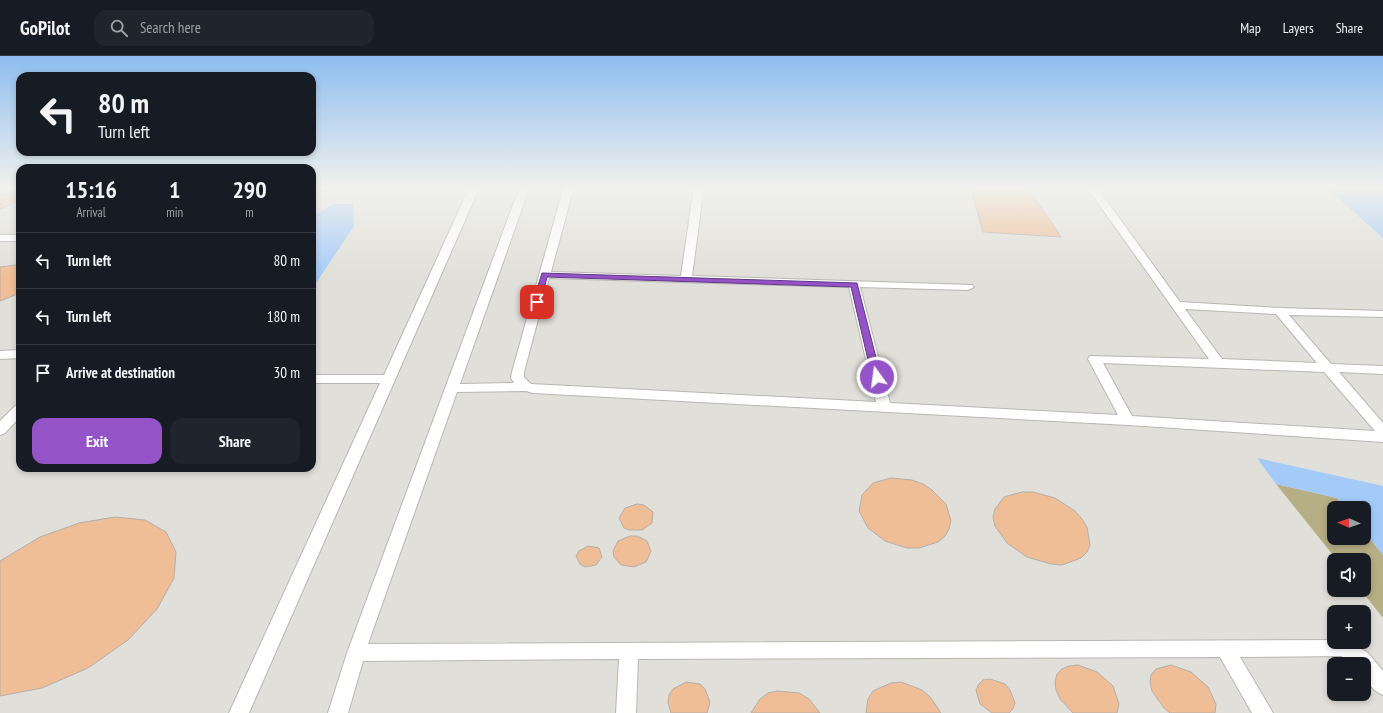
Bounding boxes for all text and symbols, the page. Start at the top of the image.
search box [94,10,374,46]
text: GoPilot [20,16,70,40]
icon: search [108,17,130,39]
text: Search here [140,18,201,37]
text: Map [1240,19,1261,37]
text: Layers [1283,19,1314,37]
text: Share [1336,19,1363,37]
text: 80 m [98,84,149,121]
icon: left [32,88,84,140]
text: Turn left [98,120,150,143]
text: 15:16 [65,174,117,205]
text: 1 [169,174,180,205]
text: 290 [232,174,267,205]
text: Arrival [76,204,106,221]
text: min [166,204,183,221]
text: m [245,204,254,221]
icon: left [32,250,54,272]
text: Turn left [66,251,111,270]
text: 80 m [274,251,300,270]
pin [520,285,554,319]
icon: arrive [526,291,548,313]
icon: left [32,306,54,328]
text: Turn left [66,307,111,326]
text: 180 m [267,307,300,326]
position arrow [856,356,898,398]
icon: arrive [32,362,54,384]
text: Arrive at destination [66,363,175,382]
text: 30 m [274,363,300,382]
button: Exit [32,418,162,464]
button: Share [170,418,300,464]
north arrow [1327,501,1371,545]
map controls [1327,501,1371,701]
button: sound [1327,553,1371,597]
button: + [1327,605,1371,649]
button: − [1327,657,1371,701]

